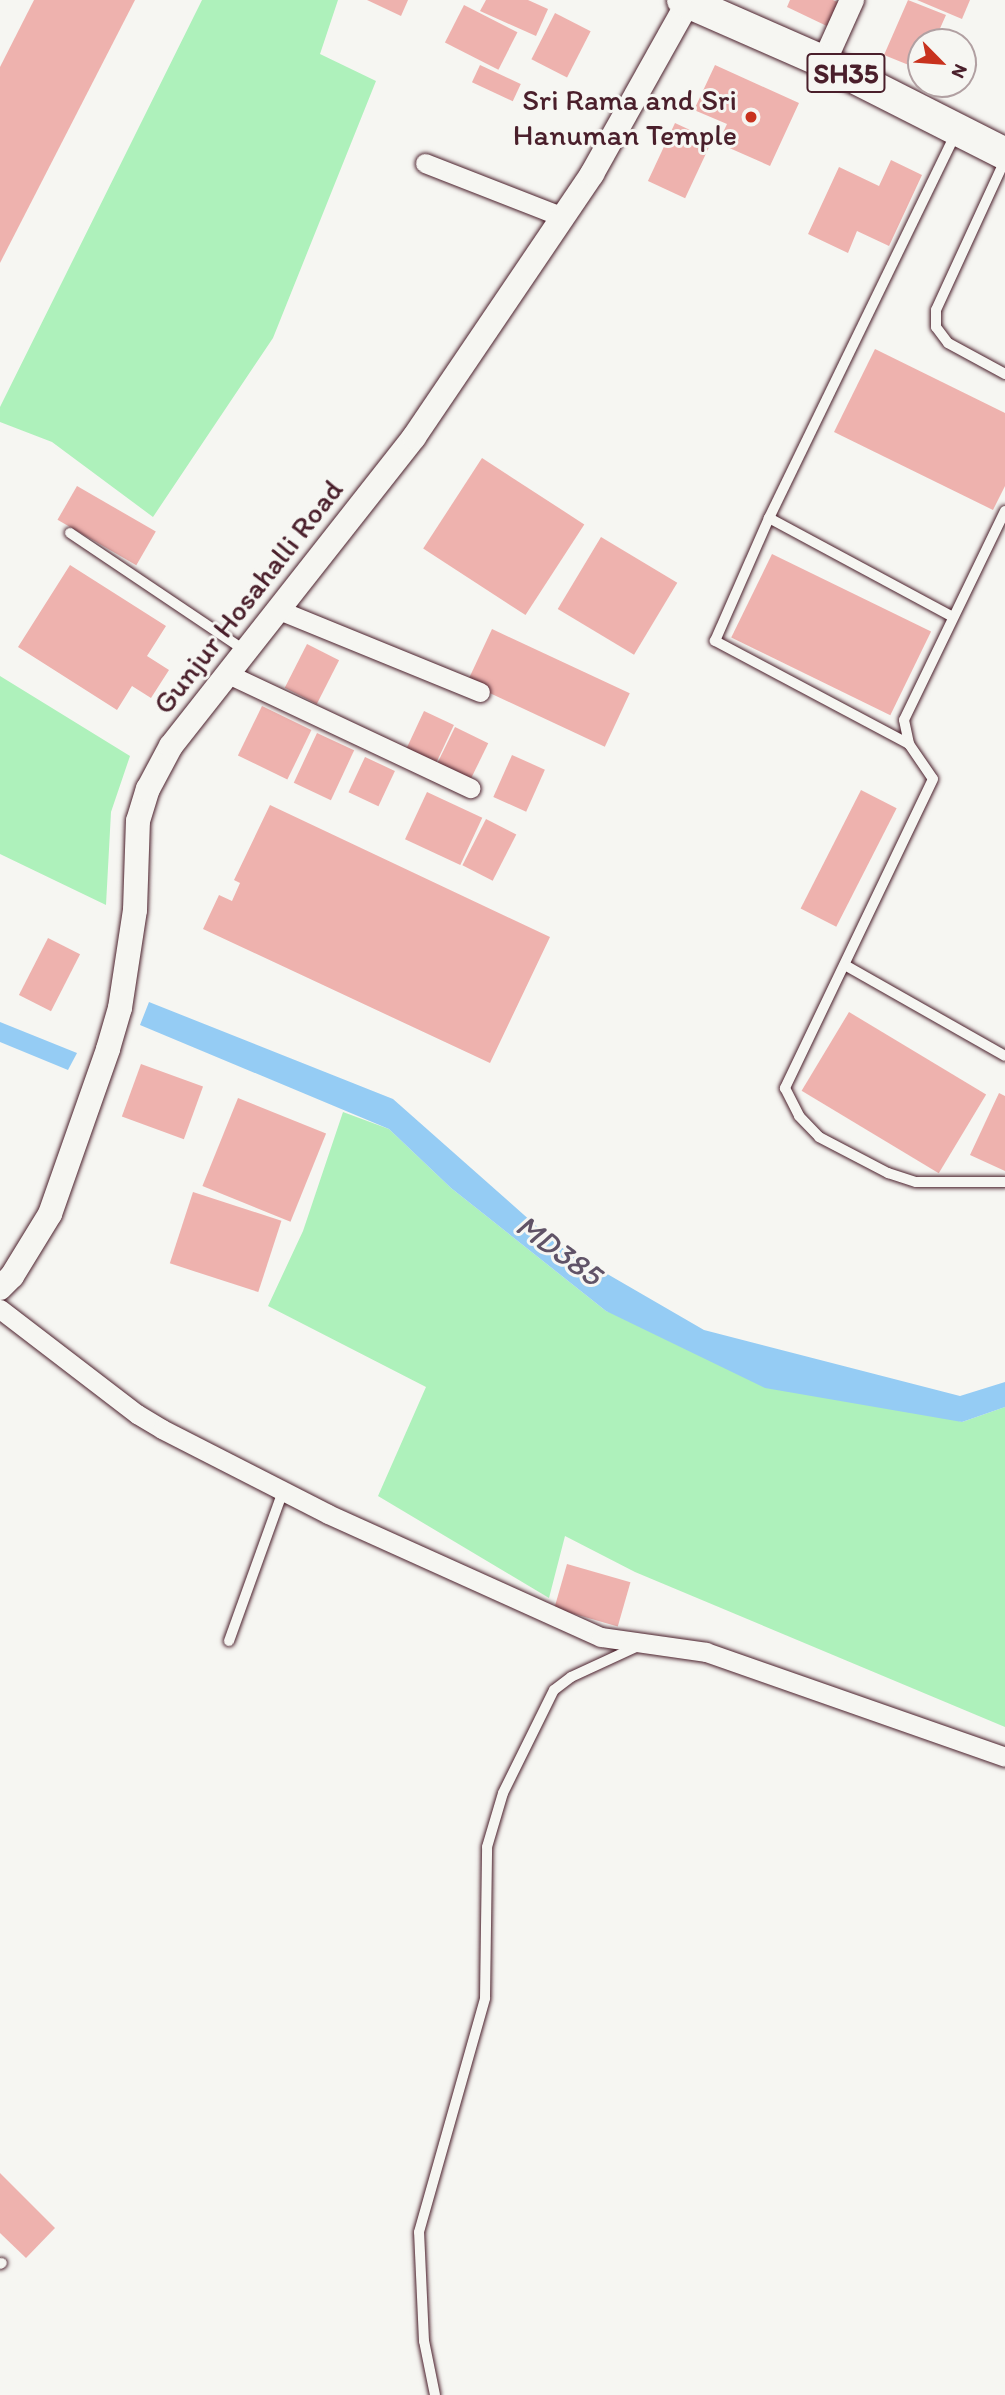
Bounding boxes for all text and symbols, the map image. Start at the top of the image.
north arrow [907,28,977,98]
road number: SH35 [806,48,886,98]
text: N [947,61,973,82]
place label: Sri Rama and Sri Hanuman Temple [513,82,737,152]
marker: Sri Rama and Sri Hanuman Temple [743,109,759,125]
street label: Gunjur Hosahalli Road [145,473,351,721]
water label: MD385 [508,1206,610,1294]

